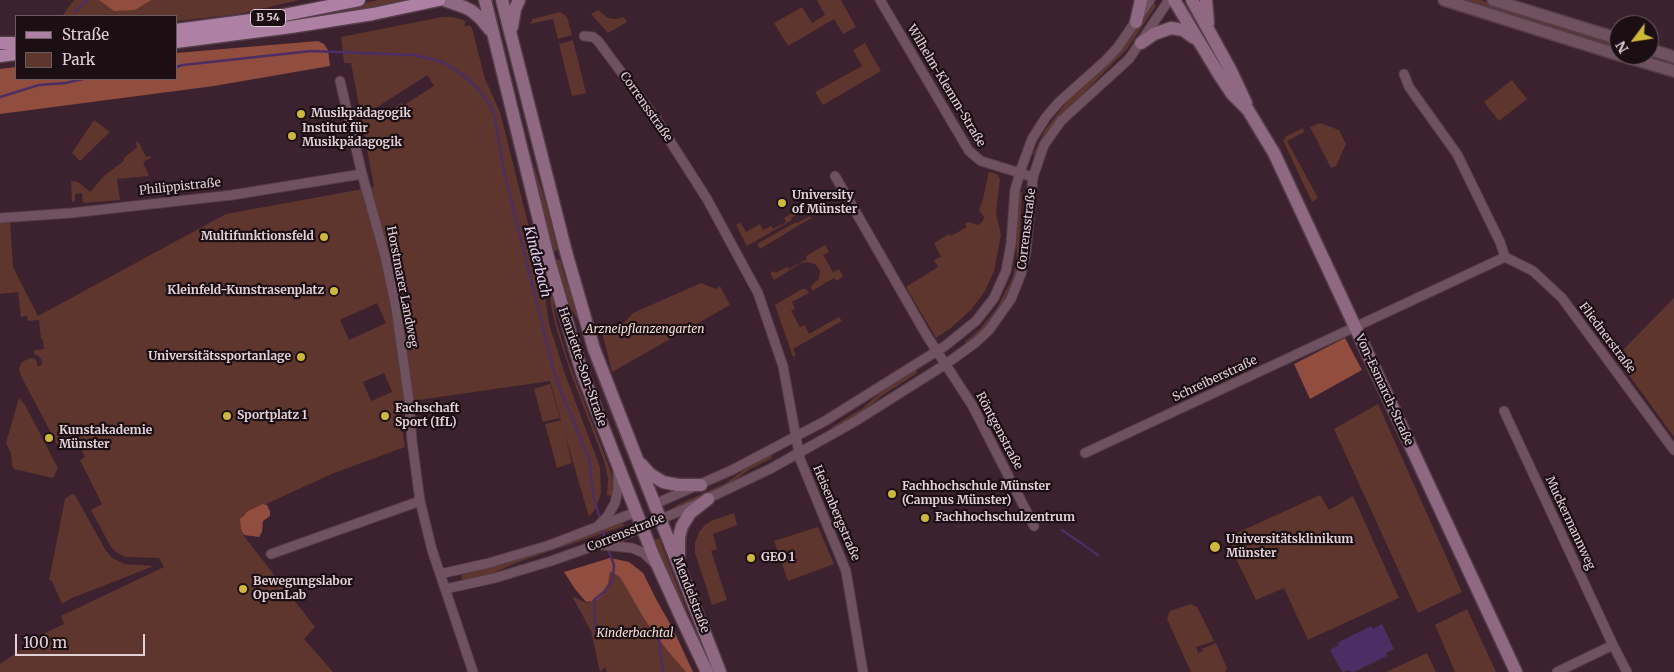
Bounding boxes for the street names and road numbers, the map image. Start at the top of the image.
road number: B 54 [250,10,286,27]
street label: Wilhelm-Klemm-Straße [904,22,988,150]
street label: Corrensstraße [617,69,675,145]
street label: Philippistraße [138,176,222,198]
street label: Corrensstraße [1015,187,1039,271]
street label: Horstmarer Landweg [383,225,421,349]
street label: Fliednerstraße [1576,300,1638,376]
street label: Henriette-Son-Straße [555,305,609,429]
street label: Von-Esmarch-Straße [1352,332,1416,448]
street label: Schreiberstraße [1170,353,1260,405]
street label: Röntgenstraße [973,390,1025,472]
street label: Heisenbergstraße [809,463,863,563]
street label: Muckermannweg [1542,474,1598,572]
street label: Corrensstraße [585,511,667,555]
street label: Mendelstraße [670,555,712,635]

